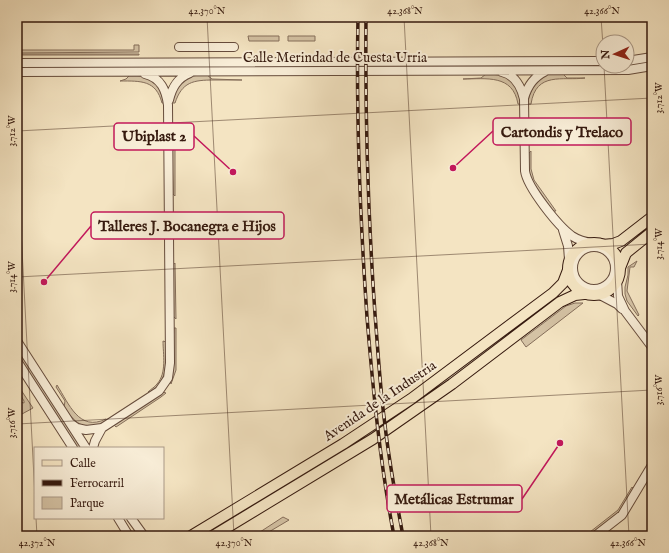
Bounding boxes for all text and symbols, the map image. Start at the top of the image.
text: 42.370°N [189,5,226,18]
text: 42.368°N [387,5,423,18]
text: 42.366°N [584,5,620,18]
north arrow [595,34,635,74]
street label: Calle Merindad de Cuesta Urria [243,49,428,67]
text: N [599,49,613,61]
text: 3.712°W [653,82,666,114]
text: 3.712°W [6,115,19,147]
callout: Cartondis y Trelaco [493,118,631,145]
callout: Ubiplast 2 [114,123,194,150]
text: Cartondis y Trelaco [501,123,623,142]
text: Ubiplast 2 [121,127,186,146]
callout: Talleres J. Bocanegra e Hijos [91,212,284,239]
text: Talleres J. Bocanegra e Hijos [97,217,276,236]
text: 3.714°W [653,228,666,260]
text: 3.714°W [6,261,19,293]
street label: Avenida de la Industria [319,356,441,446]
text: 3.716°W [653,374,666,405]
text: 3.716°W [6,407,19,438]
legend [34,447,164,519]
text: Calle [70,456,96,471]
text: Ferrocarril [70,476,125,491]
callout: Metálicas Estrumar [387,485,522,512]
text: Metálicas Estrumar [394,490,514,509]
text: Parque [70,496,105,512]
text: 42.372°N [19,537,56,550]
text: 42.370°N [216,537,253,550]
text: 42.368°N [413,537,449,550]
text: 42.366°N [610,537,646,550]

